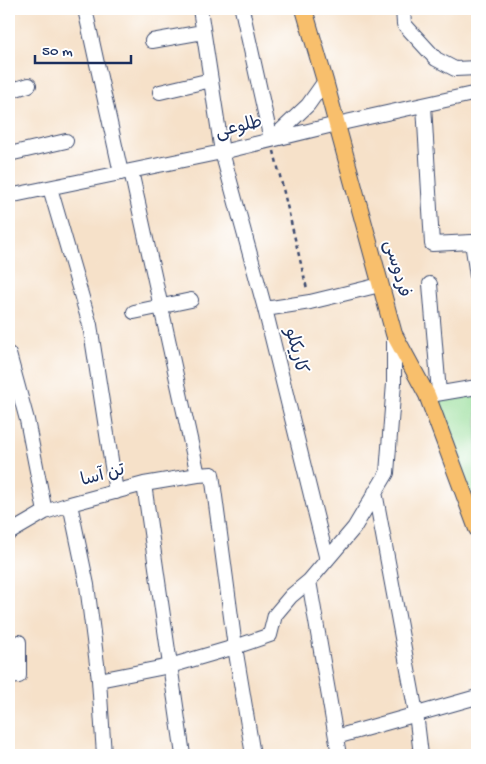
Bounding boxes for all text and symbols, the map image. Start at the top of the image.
scale bar [35,32,131,64]
text: 50 m [42,43,73,61]
street label: طلوعی [213,112,265,144]
street label: فردوسی [378,238,414,300]
street label: کاریکلو [279,325,311,376]
street label: تن آسا [78,459,128,492]

